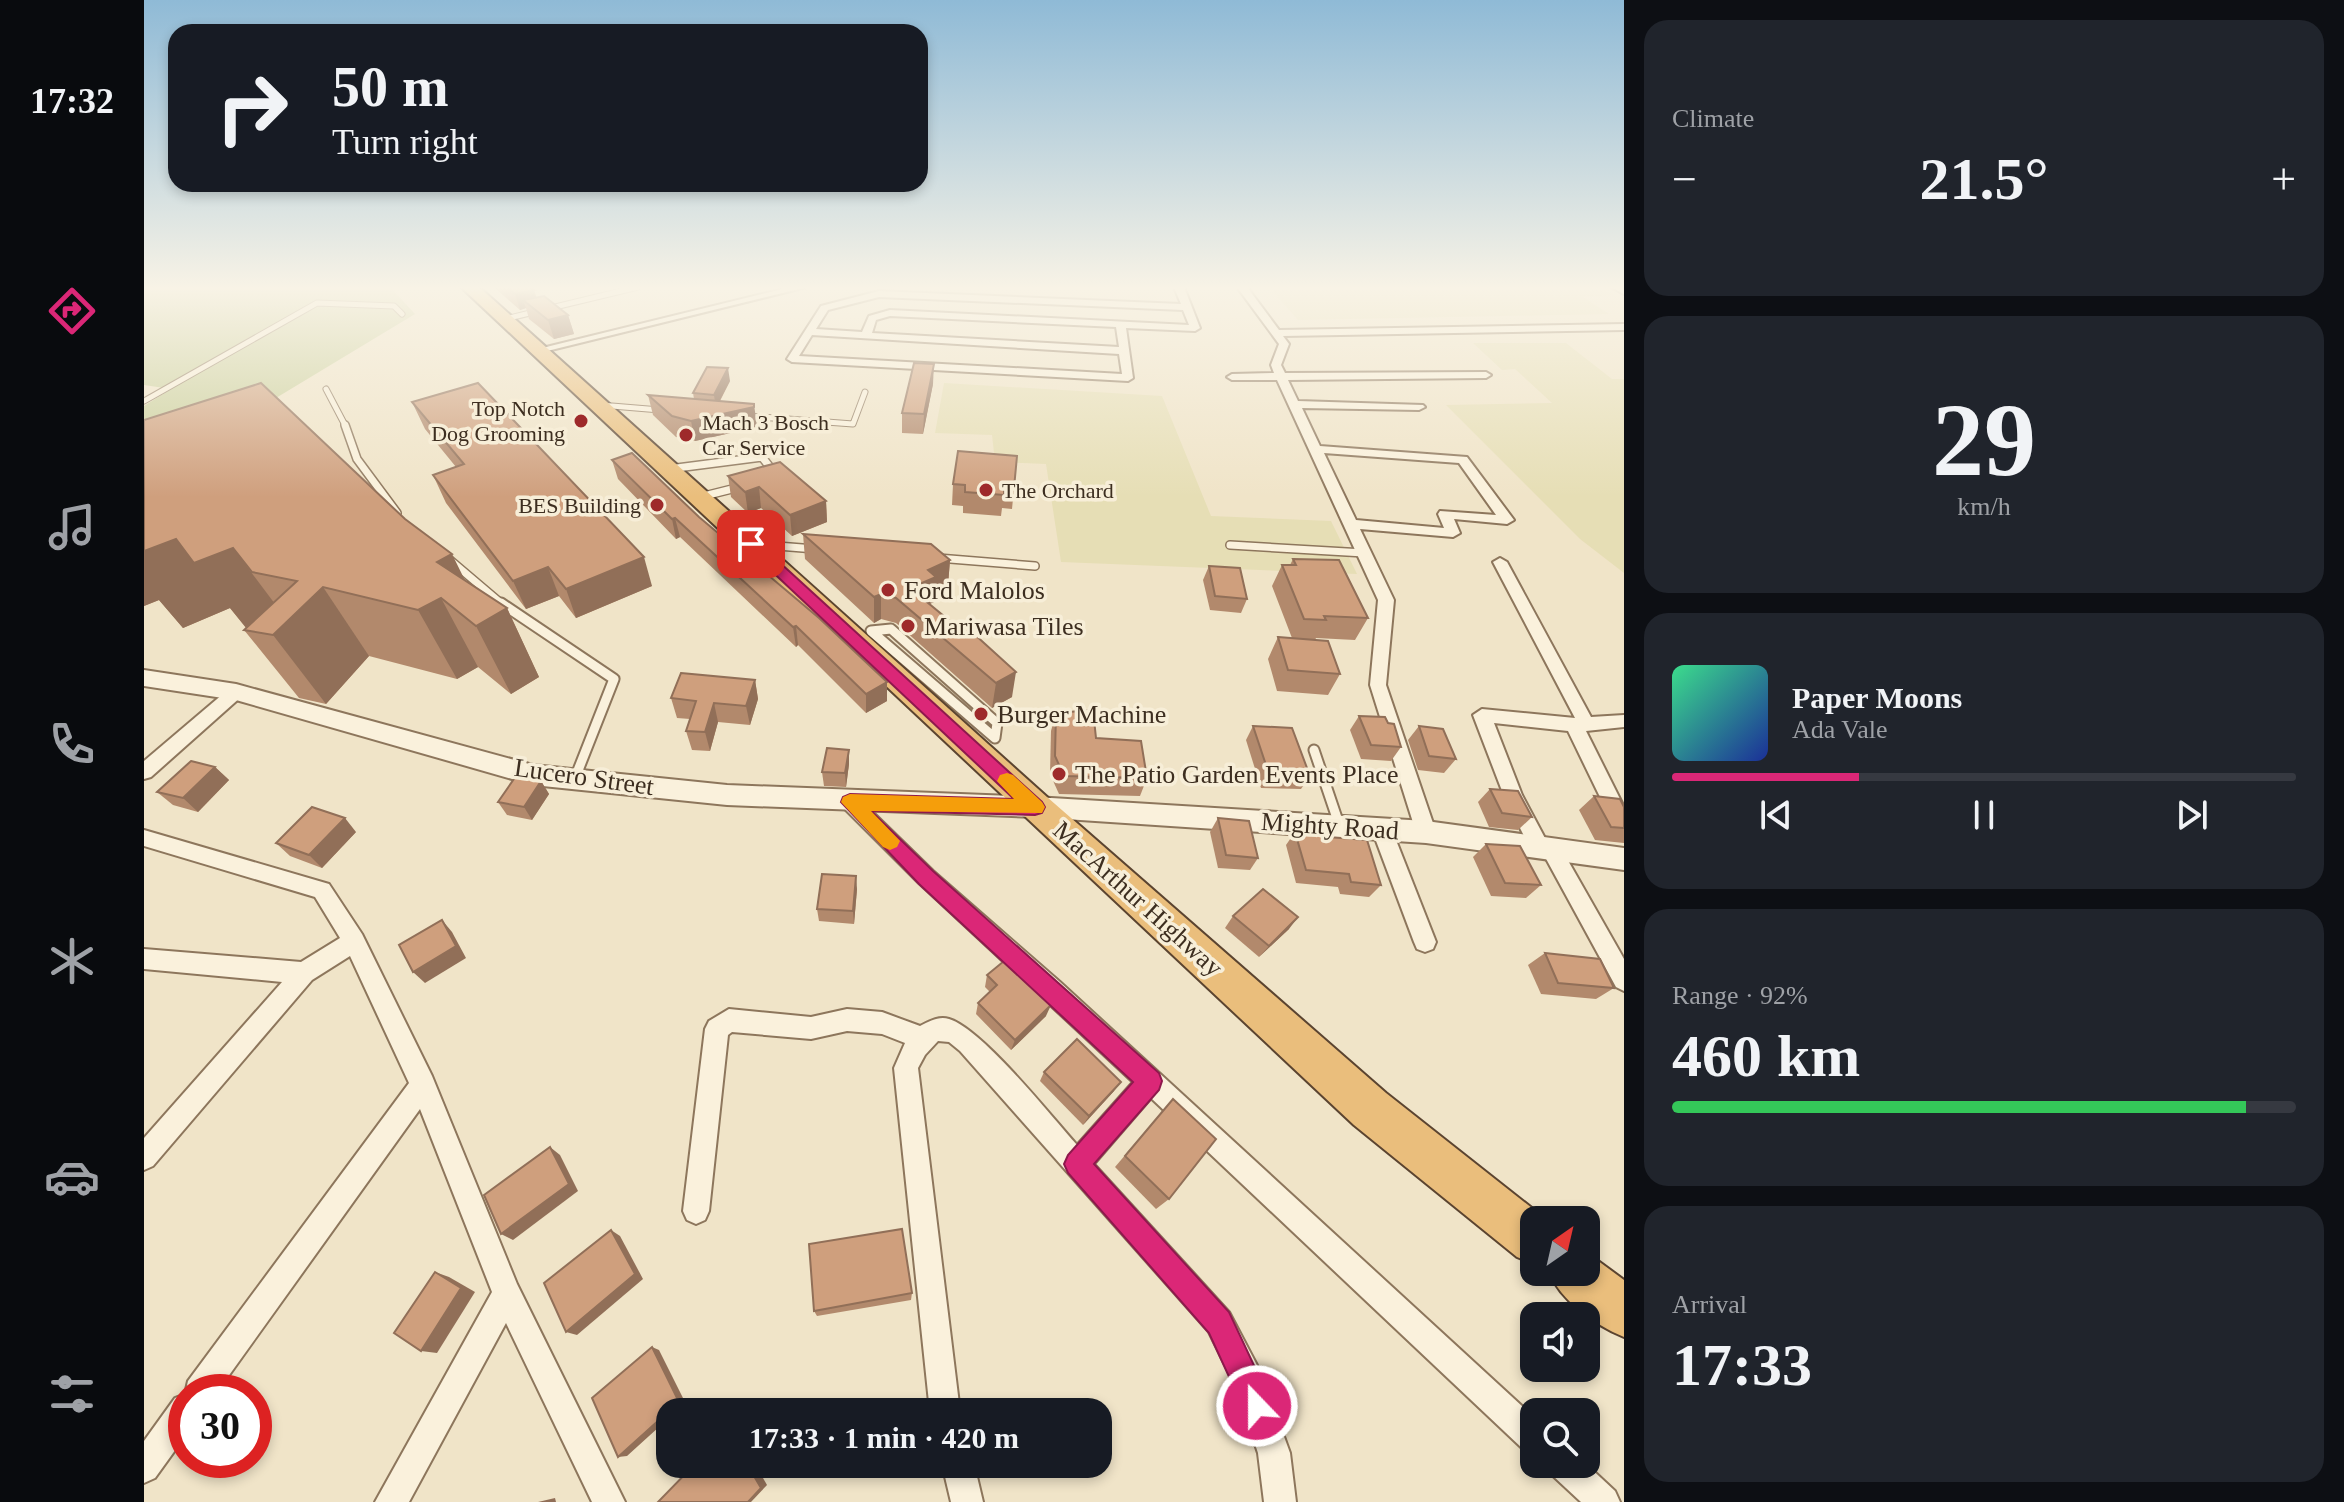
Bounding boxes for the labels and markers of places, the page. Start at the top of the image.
place label: Top Notch Dog Grooming [431,396,565,446]
place label: Mach 3 Bosch Car Service [702,410,829,460]
marker: Top Notch Dog Grooming [572,412,590,430]
marker: Mach 3 Bosch Car Service [677,426,695,444]
place label: The Orchard [1002,478,1114,503]
marker: The Orchard [977,481,995,499]
place label: BES Building [518,493,641,518]
marker: BES Building [648,496,666,514]
pin [717,510,785,578]
place label: Ford Malolos [904,576,1045,605]
marker: Ford Malolos [879,581,897,599]
place label: Mariwasa Tiles [924,612,1084,641]
marker: Mariwasa Tiles [899,617,917,635]
place label: Burger Machine [997,700,1166,729]
marker: Burger Machine [972,705,990,723]
place label: The Patio Garden Events Place [1075,760,1398,789]
marker: The Patio Garden Events Place [1050,765,1068,783]

